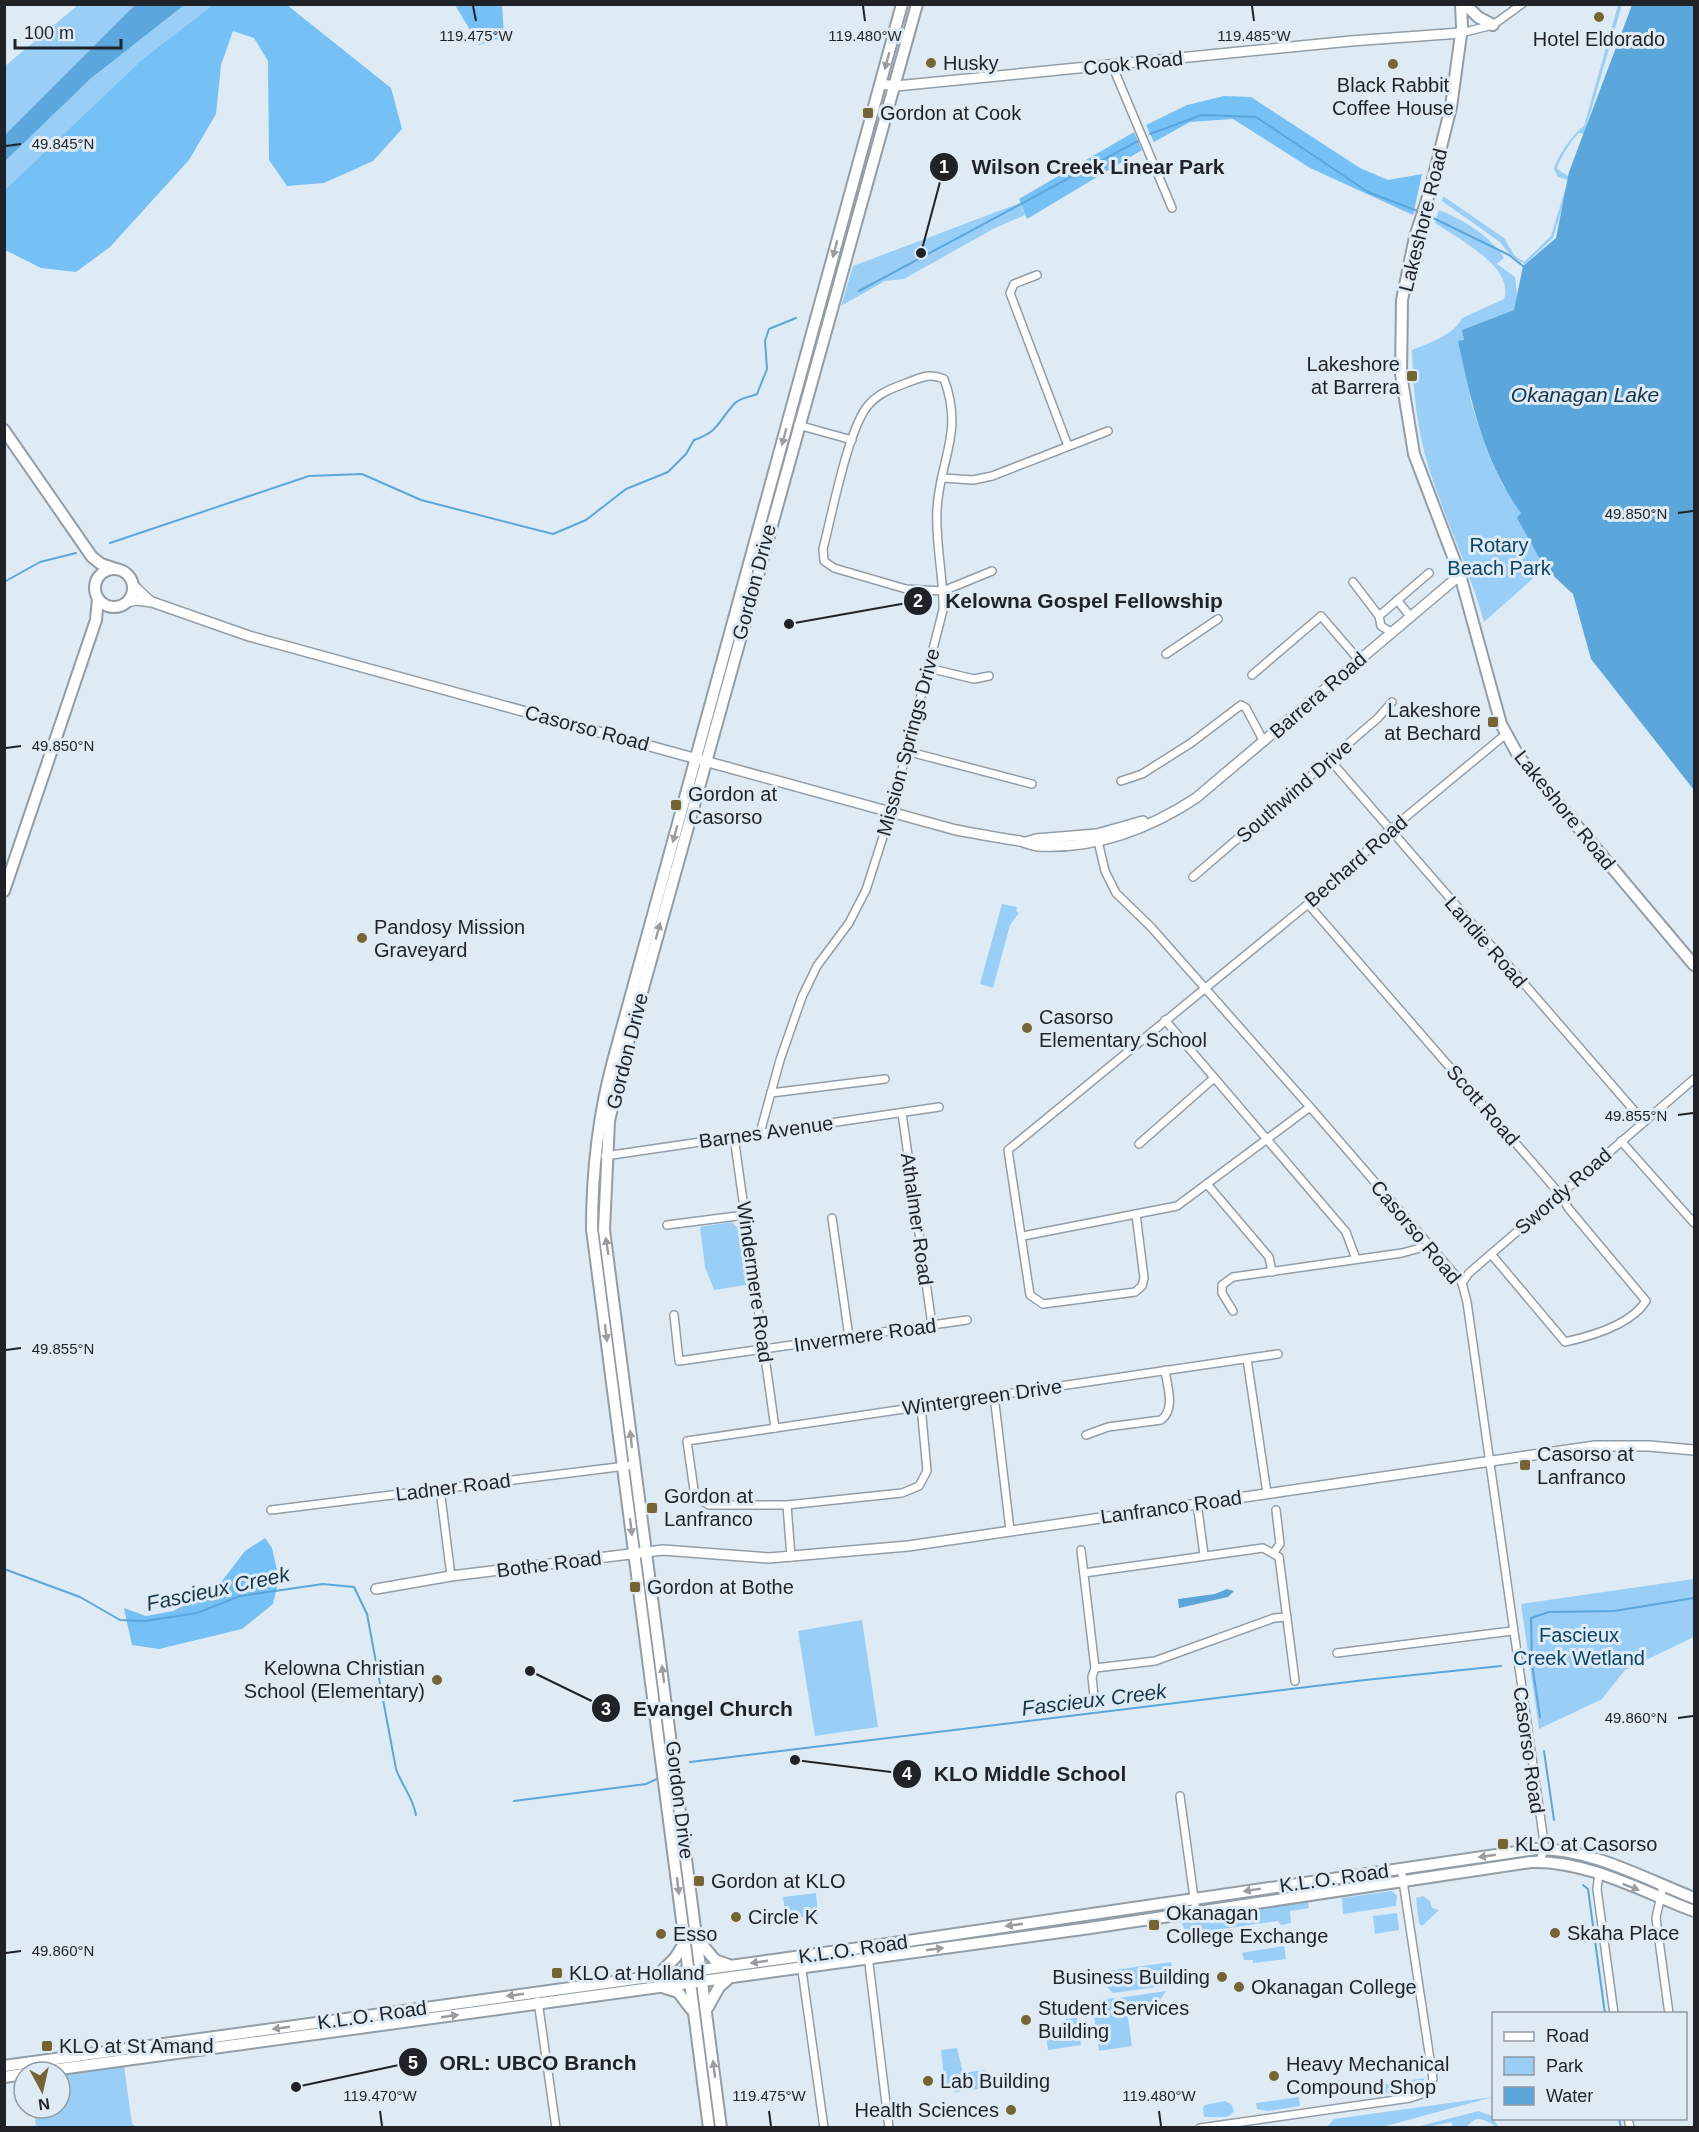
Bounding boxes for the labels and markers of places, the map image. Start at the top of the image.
marker: Hotel Eldorado [1592,10,1606,24]
place label: Hotel Eldorado [1533,28,1665,50]
place label: Husky [943,52,999,74]
marker: Husky [924,56,938,70]
marker: Black Rabbit Coffee House [1386,57,1400,71]
place label: Black Rabbit Coffee House [1332,74,1454,119]
place label: Gordon at Cook [880,102,1022,124]
marker: Gordon at Cook [861,106,875,120]
callout: Wilson Creek Linear Park [929,148,1236,187]
place label: Lakeshore at Barrera [1307,353,1401,398]
marker: Lakeshore at Barrera [1405,369,1419,383]
callout: Kelowna Gospel Fellowship [903,581,1235,620]
place label: Lakeshore at Bechard [1384,699,1481,744]
marker: Lakeshore at Bechard [1486,715,1500,729]
place label: Gordon at Casorso [688,783,777,828]
marker: Gordon at Casorso [669,798,683,812]
place label: Pandosy Mission Graveyard [374,916,525,961]
marker: Pandosy Mission Graveyard [355,931,369,945]
place label: Casorso Elementary School [1039,1006,1207,1051]
marker: Casorso Elementary School [1020,1021,1034,1035]
place label: Casorso at Lanfranco [1537,1443,1634,1488]
marker: Casorso at Lanfranco [1518,1458,1532,1472]
place label: Gordon at Lanfranco [664,1485,753,1530]
marker: Gordon at Lanfranco [645,1501,659,1515]
place label: Gordon at Bothe [647,1576,794,1598]
marker: Gordon at Bothe [628,1580,642,1594]
place label: Kelowna Christian School (Elementary) [244,1657,425,1702]
marker: Kelowna Christian School (Elementary) [430,1673,444,1687]
callout: Evangel Church [591,1689,805,1728]
callout: KLO Middle School [892,1754,1138,1793]
place label: KLO at Casorso [1515,1833,1657,1855]
marker: KLO at Casorso [1496,1837,1510,1851]
place label: Gordon at KLO [711,1870,846,1892]
marker: Gordon at KLO [692,1874,706,1888]
place label: Okanagan College Exchange [1166,1902,1328,1947]
place label: Circle K [748,1906,819,1928]
marker: Circle K [729,1910,743,1924]
marker: Okanagan College Exchange [1147,1918,1161,1932]
place label: Skaha Place [1567,1922,1679,1944]
place label: Esso [673,1923,717,1945]
marker: Skaha Place [1548,1926,1562,1940]
marker: Esso [654,1927,668,1941]
place label: KLO at Holland [569,1962,705,1984]
marker: KLO at Holland [550,1966,564,1980]
place label: Business Building [1052,1966,1210,1988]
marker: Business Building [1215,1970,1229,1984]
place label: Okanagan College [1251,1976,1417,1998]
marker: Okanagan College [1232,1980,1246,1994]
place label: Student Services Building [1038,1997,1189,2042]
marker: Student Services Building [1019,2013,1033,2027]
place label: KLO at St Amand [59,2035,214,2057]
marker: KLO at St Amand [40,2039,54,2053]
callout: ORL: UBCO Branch [398,2043,649,2082]
place label: Heavy Mechanical Compound Shop [1286,2053,1449,2098]
marker: Heavy Mechanical Compound Shop [1267,2069,1281,2083]
place label: Lab Building [940,2070,1050,2092]
marker: Lab Building [921,2074,935,2088]
place label: Health Sciences [854,2099,999,2121]
marker: Health Sciences [1004,2103,1018,2117]

